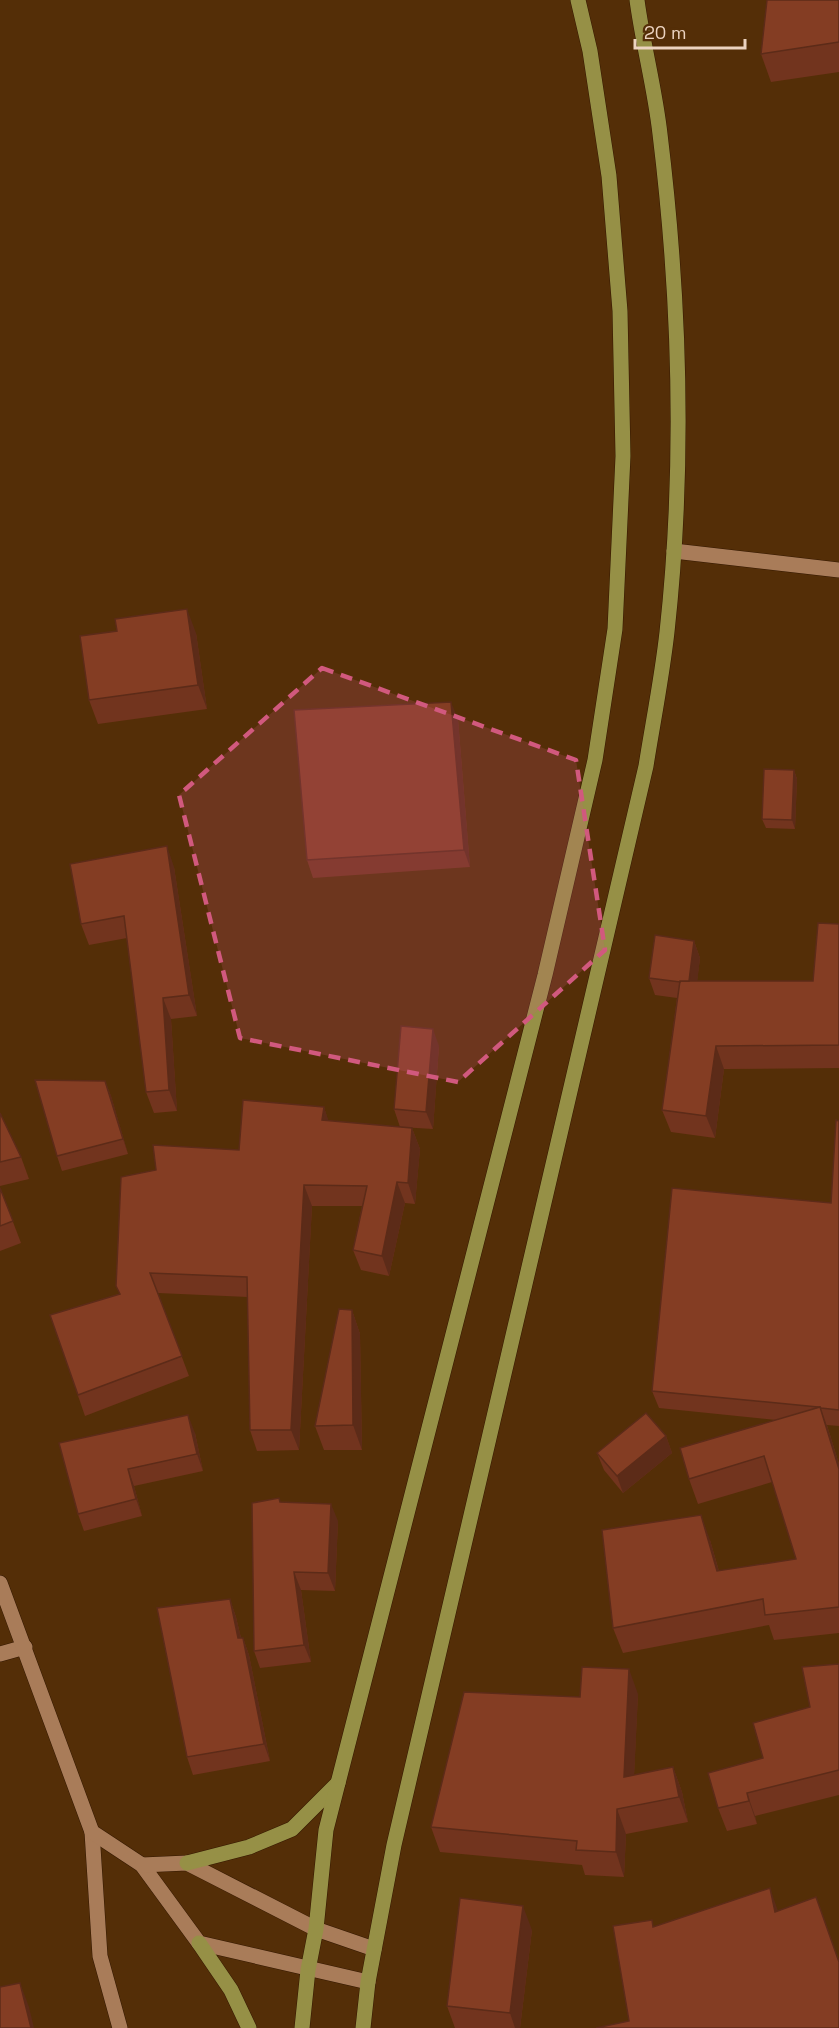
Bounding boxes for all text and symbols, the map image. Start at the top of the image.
scale bar [635,12,744,50]
text: 20 m [644,21,687,44]

